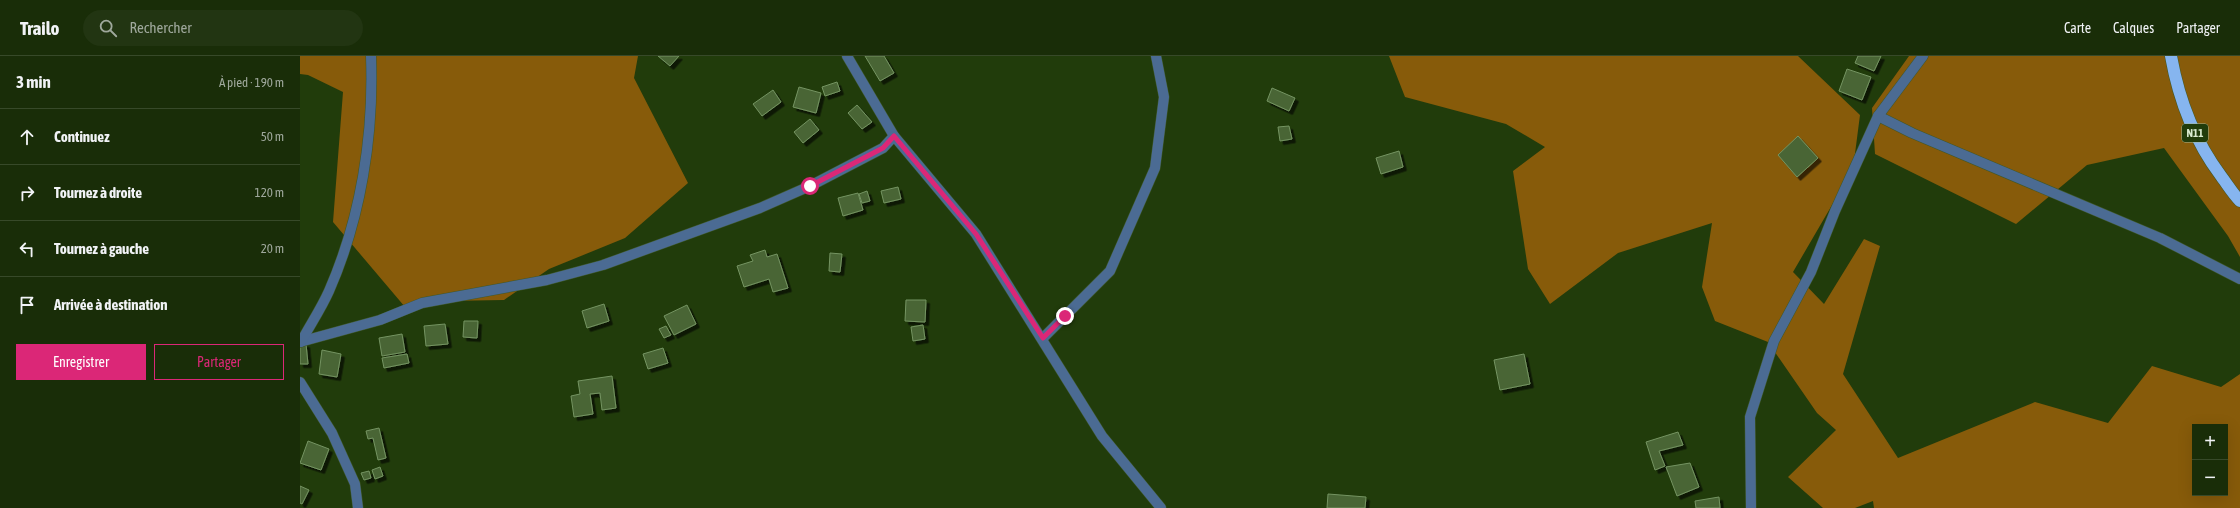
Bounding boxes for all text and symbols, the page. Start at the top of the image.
search box [83,10,363,46]
text: Trailo [20,17,59,39]
icon: search [97,17,119,39]
text: Rechercher [129,19,192,36]
text: Carte [2064,20,2091,36]
text: Calques [2113,20,2154,36]
text: Partager [2176,20,2220,36]
text: 3 min [16,72,51,92]
text: À pied · 190 m [219,75,284,90]
road number: N11 [2182,124,2208,142]
icon: ahead [16,126,38,148]
text: Continuez [54,128,110,145]
text: 50 m [261,129,284,144]
route start [801,177,819,195]
icon: right [16,182,38,204]
text: Tournez à droite [54,184,142,201]
text: 120 m [255,185,284,200]
icon: left [16,238,38,260]
text: Tournez à gauche [54,240,149,257]
text: 20 m [261,241,284,256]
icon: arrive [16,294,38,316]
text: Arrivée à destination [54,296,168,313]
route end [1056,307,1074,325]
button: Enregistrer [16,344,146,380]
button: Partager [154,344,284,380]
map controls [2192,424,2228,496]
button: + [2192,424,2228,460]
button: − [2192,460,2228,496]

